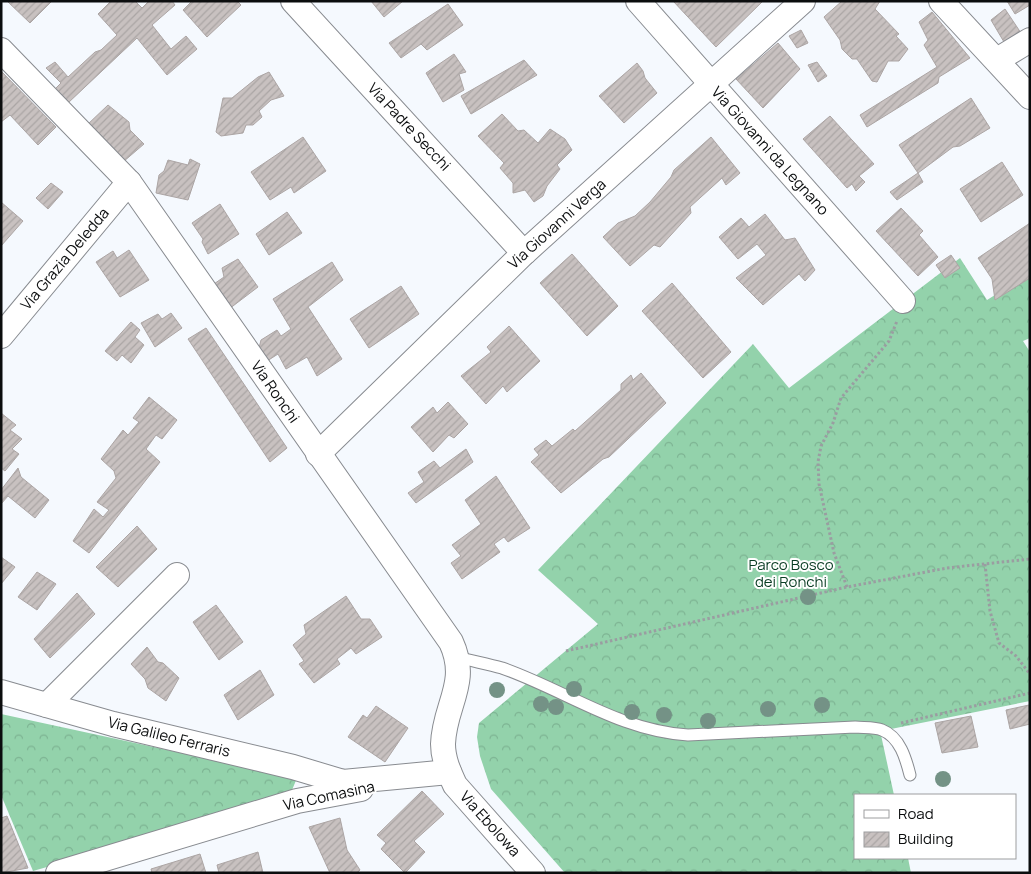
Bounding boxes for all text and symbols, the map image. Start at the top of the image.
street label: Via Padre Secchi [363,78,456,175]
street label: Via Giovanni da Legnano [707,82,834,220]
street label: Via Giovanni Verga [503,174,610,273]
street label: Via Grazia Deledda [16,203,114,314]
street label: Via Ronchi [246,356,305,427]
park label: Parco Bosco dei Ronchi [748,554,834,592]
street label: Via Galileo Ferraris [106,711,233,762]
street label: Via Comasina [281,776,377,815]
street label: Via Ebolowa [455,786,525,861]
legend [854,794,1016,859]
text: Road [898,803,934,824]
text: Building [898,828,953,849]

